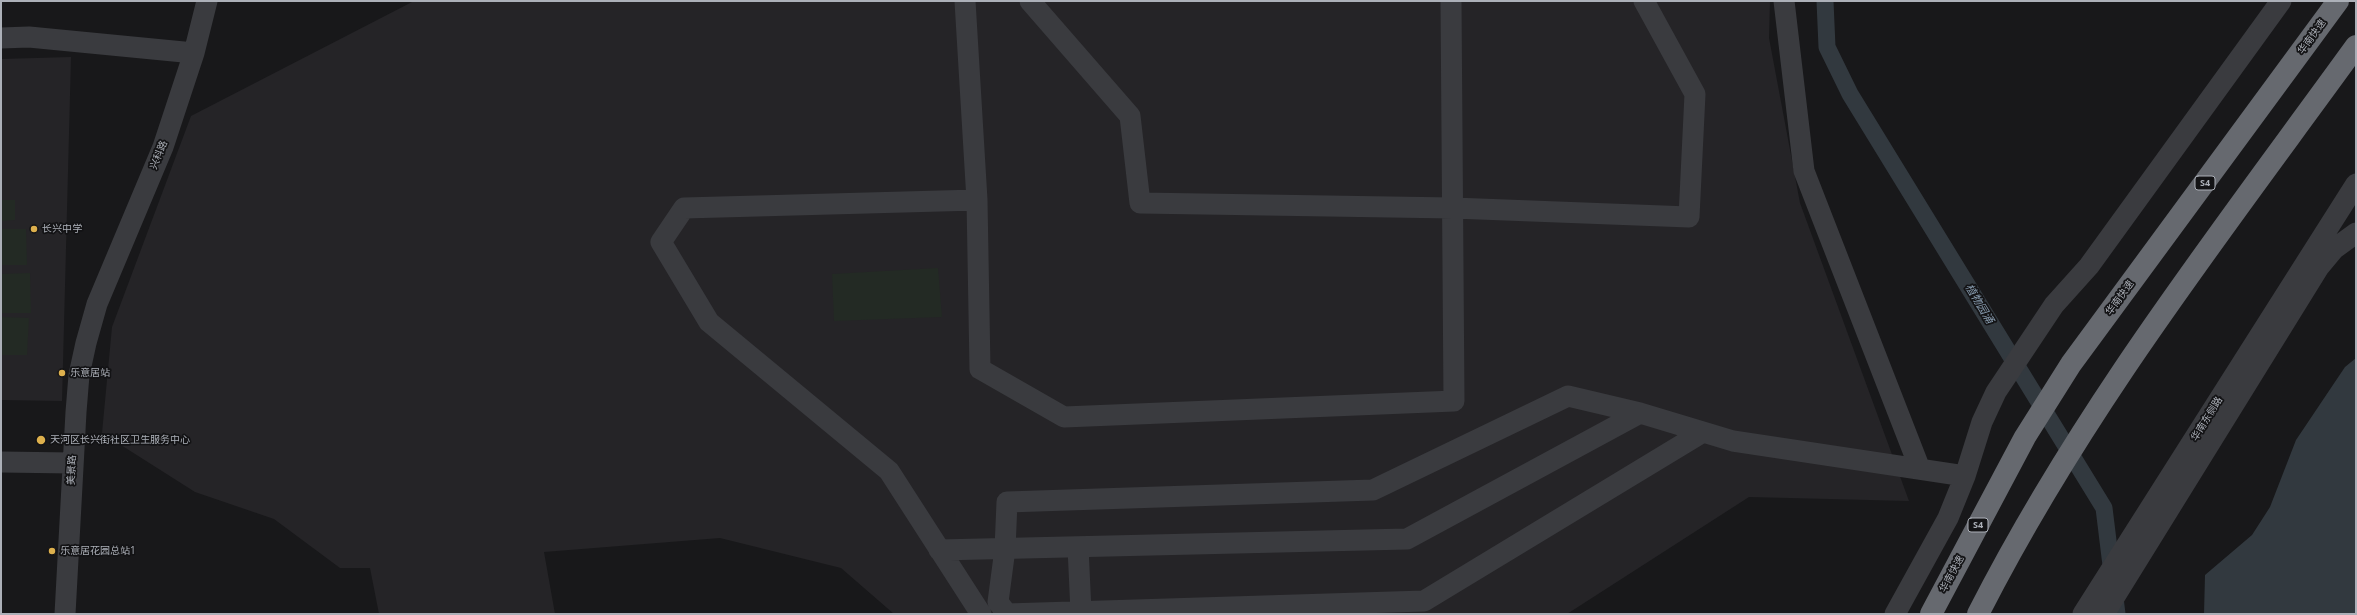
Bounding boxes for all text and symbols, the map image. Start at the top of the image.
street label: 华南快速 [2295,17,2329,57]
street label: 兴科路 [148,139,170,171]
road number: S4 [2195,176,2215,190]
place label: 长兴中学 [42,223,82,235]
marker: 长兴中学 [29,224,39,234]
street label: 华南快速 [2103,278,2137,318]
water label: 植物园涌 [1962,282,1996,326]
place label: 乐意居站 [70,367,110,379]
marker: 乐意居站 [57,368,67,378]
street label: 华南东侧路 [2189,395,2225,443]
marker: 天河区长兴街社区卫生服务中心 [35,434,47,446]
place label: 天河区长兴街社区卫生服务中心 [50,434,190,446]
street label: 美景路 [65,455,79,485]
road number: S4 [1968,518,1988,532]
place label: 乐意居花园总站1 [60,545,136,557]
marker: 乐意居花园总站1 [47,546,57,556]
street label: 华南快速 [1937,554,1967,594]

